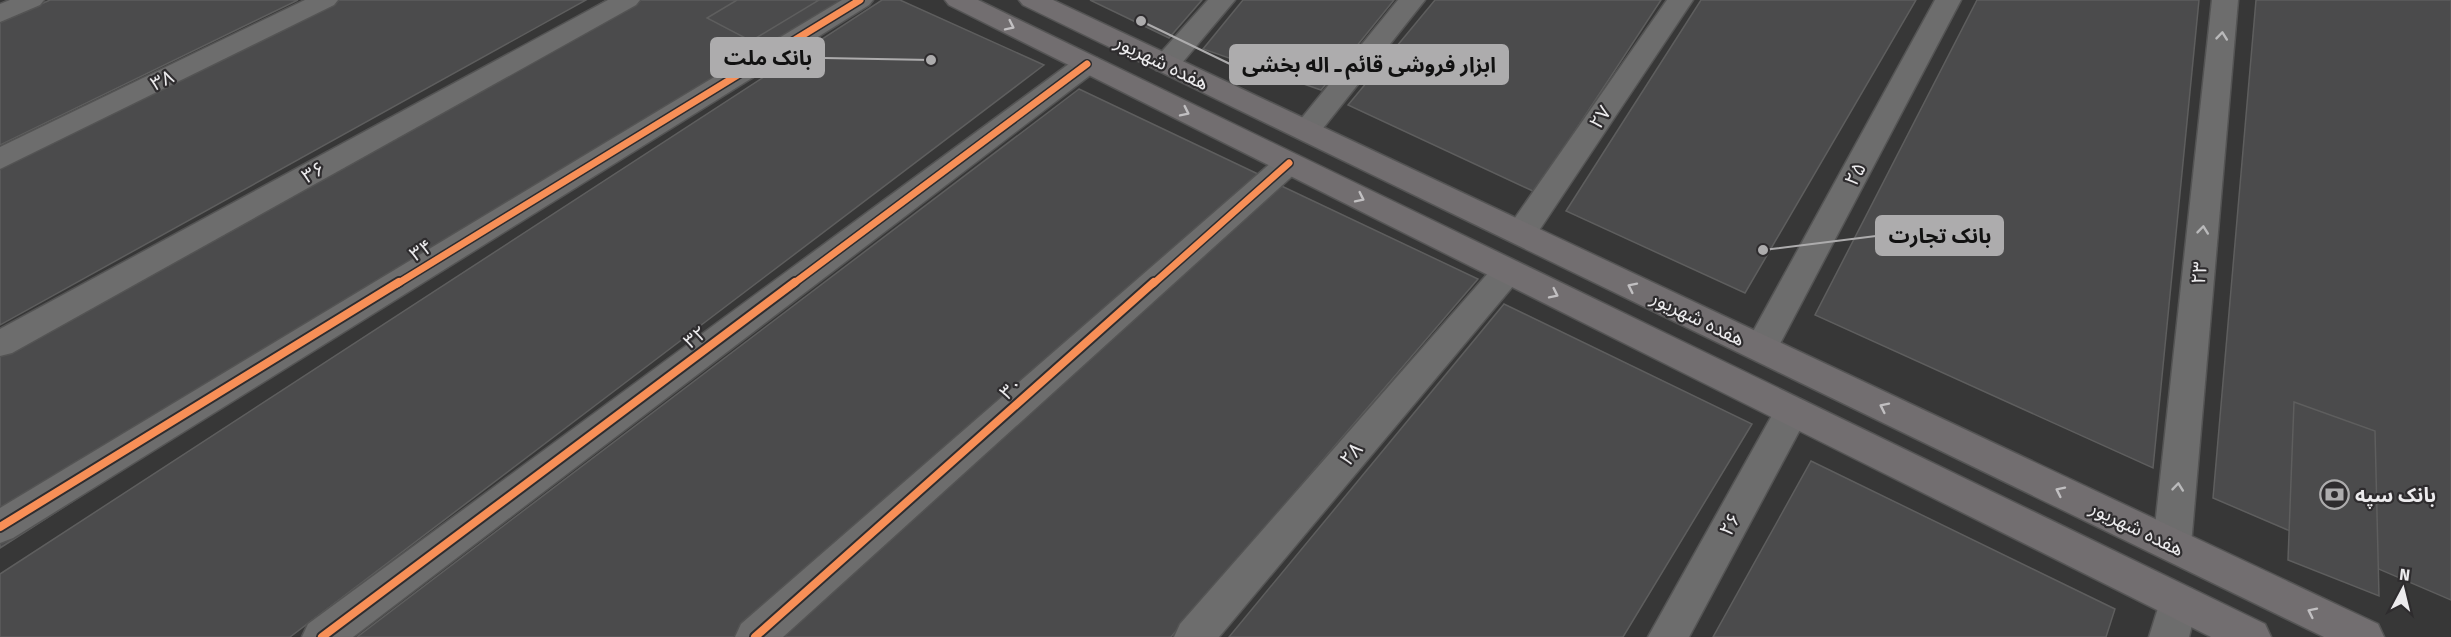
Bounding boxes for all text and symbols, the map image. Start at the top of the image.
one-way arrow [1004,19,1015,30]
street label: هفده شهریور [1110,29,1213,95]
one-way arrow [2215,32,2228,41]
callout: بانک ملت [711,38,824,77]
text: بانک ملت [724,45,812,71]
callout: ابزار فروشی قائم ـ اله بخشی [1230,45,1508,84]
text: ابزار فروشی قائم ـ اله بخشی [1242,52,1496,80]
street label: ۳۸ [146,64,178,96]
street label: ۲۷ [1584,100,1617,133]
one-way arrow [1179,105,1190,116]
street label: ۳۶ [297,156,329,188]
street label: ۲۵ [1839,158,1871,190]
one-way arrow [1354,191,1365,203]
callout: بانک تجارت [1876,216,2003,255]
text: بانک تجارت [1888,223,1992,249]
one-way arrow [2196,226,2209,235]
street label: ۳۴ [405,234,437,266]
street label: ۲۳ [2186,260,2212,286]
one-way arrow [1628,282,1639,294]
street label: هفده شهریور [1646,285,1749,351]
one-way arrow [1548,286,1559,298]
street label: ۳۲ [679,321,711,353]
street label: ۳۰ [994,371,1028,405]
one-way arrow [1879,403,1890,415]
street label: ۲۸ [1334,437,1368,471]
bank icon: بانک سپه [2318,479,2350,511]
one-way arrow [2171,482,2184,491]
place label: بانک سپه [2355,483,2436,509]
one-way arrow [2055,487,2066,499]
street label: هفده شهریور [2085,495,2188,561]
street label: ۲۶ [1714,508,1746,540]
north arrow [2373,559,2433,619]
text: N [2398,565,2411,585]
one-way arrow [2307,607,2318,619]

